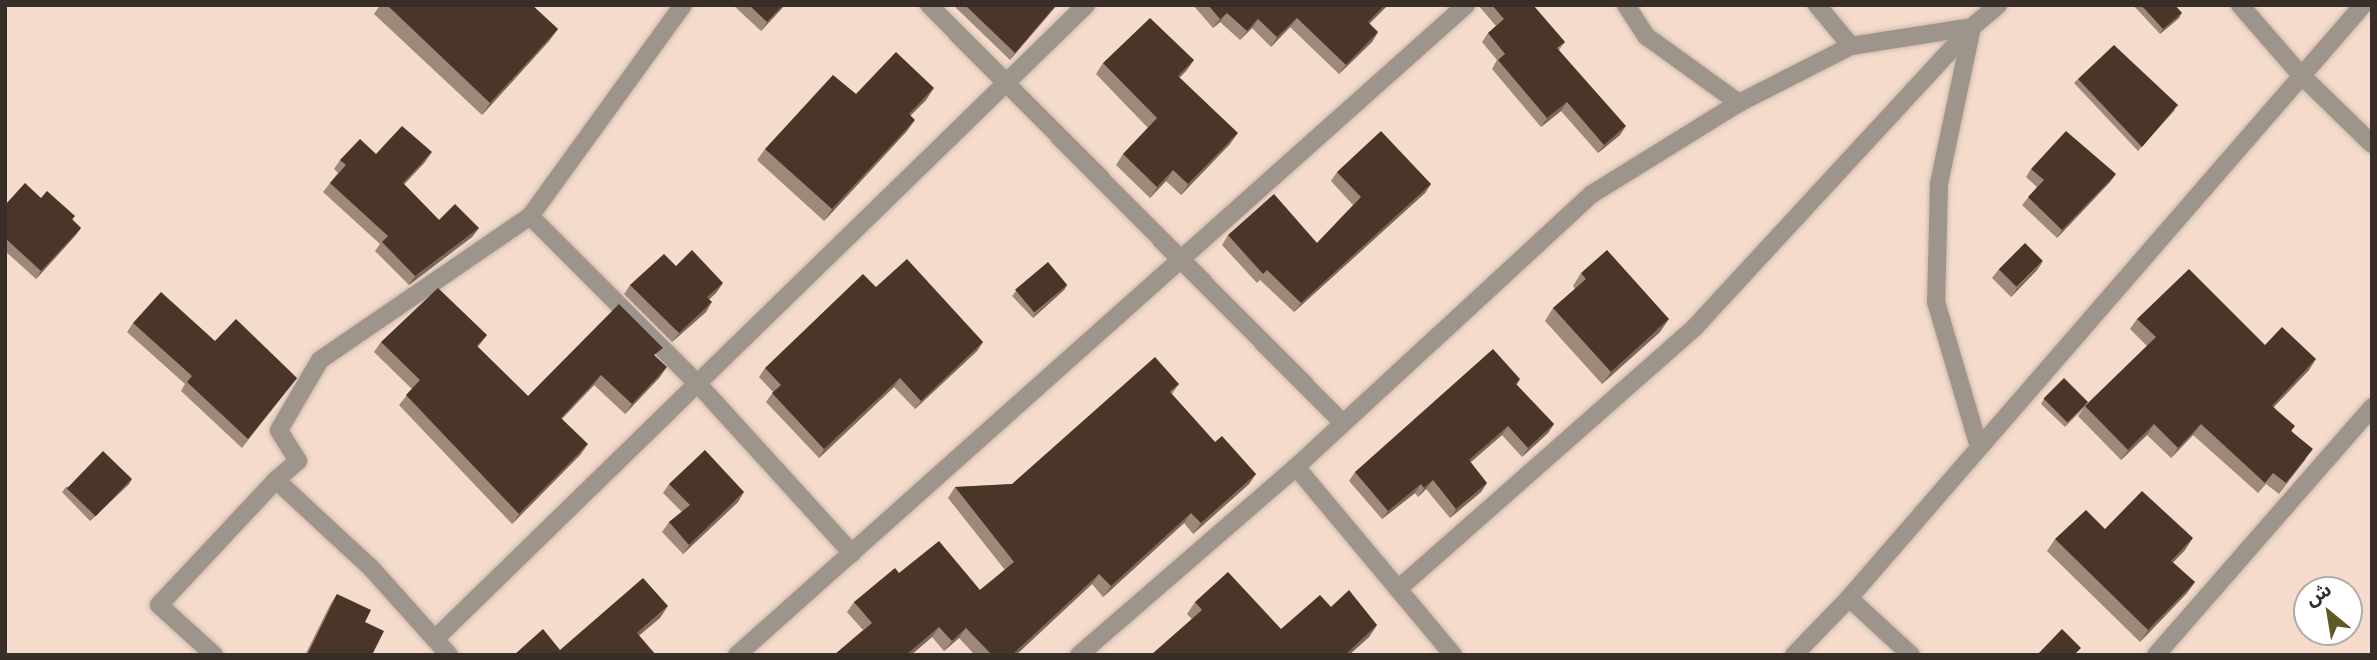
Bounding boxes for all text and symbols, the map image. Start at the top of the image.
north arrow [2293,576,2363,646]
text: ش [2301,578,2335,611]

